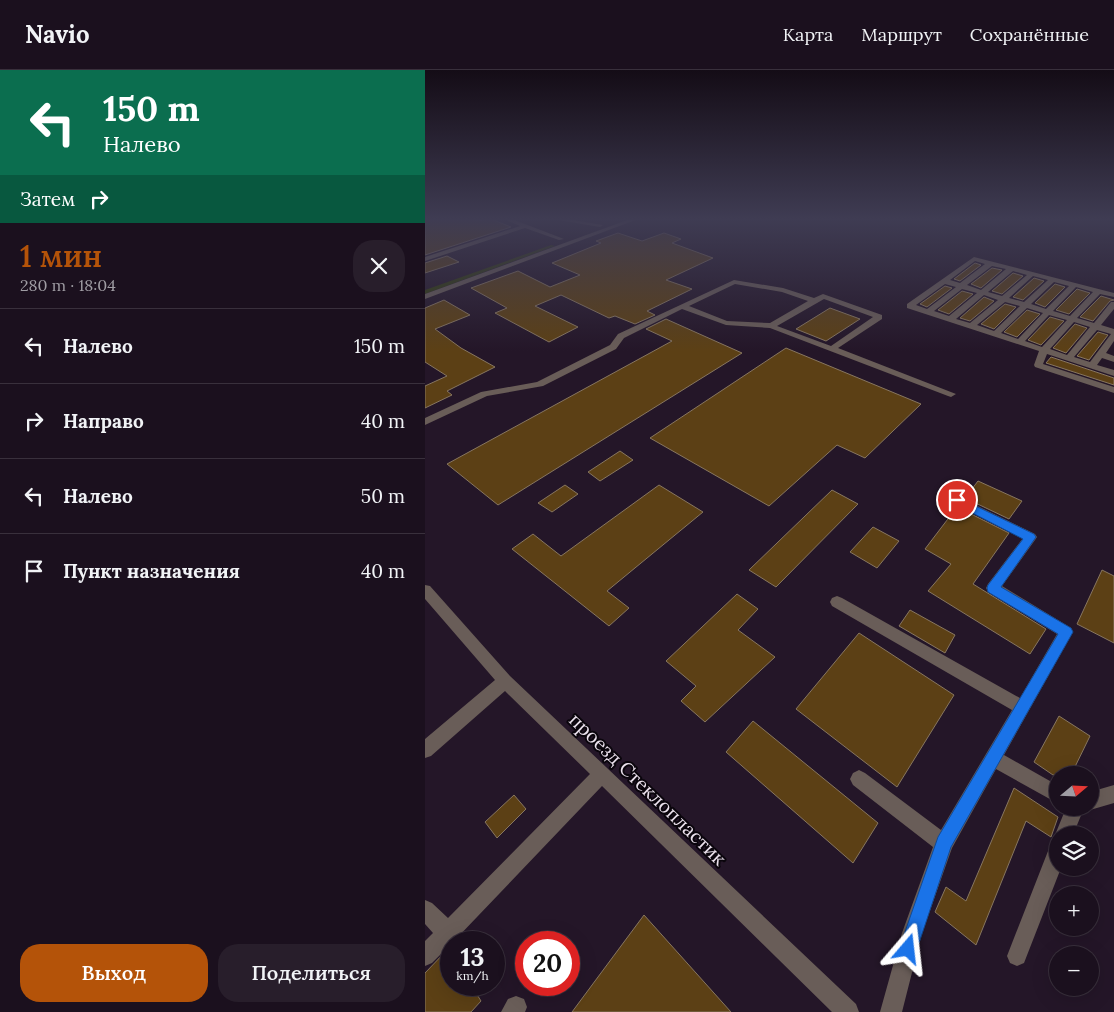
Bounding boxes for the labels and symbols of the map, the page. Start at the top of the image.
pin [936,479,978,521]
street label: проезд Стеклопластик [564,708,732,871]
north arrow [1049,766,1099,816]
position arrow [881,922,933,974]
speed limit sign: 20 [515,931,580,996]

